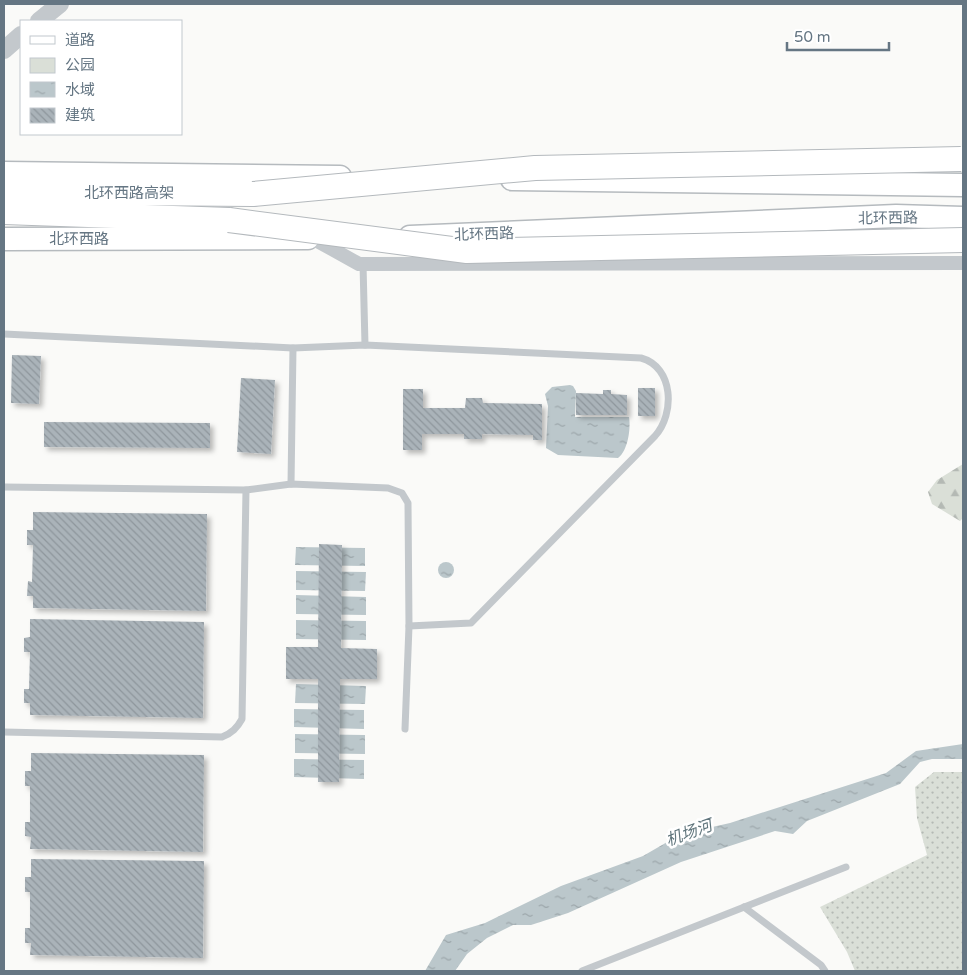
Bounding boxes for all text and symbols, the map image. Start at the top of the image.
legend [20,20,182,135]
scale bar [787,20,890,52]
text: 50 m [794,28,831,46]
text: 道路 [65,31,95,49]
text: 公园 [65,56,95,74]
text: 水域 [65,81,95,99]
text: 建筑 [65,106,95,124]
street label: 北环西路高架 [84,184,174,202]
street label: 北环西路 [858,208,918,228]
street label: 北环西路 [454,224,514,244]
street label: 北环西路 [49,230,109,248]
water label: 机场河 [663,814,718,851]

